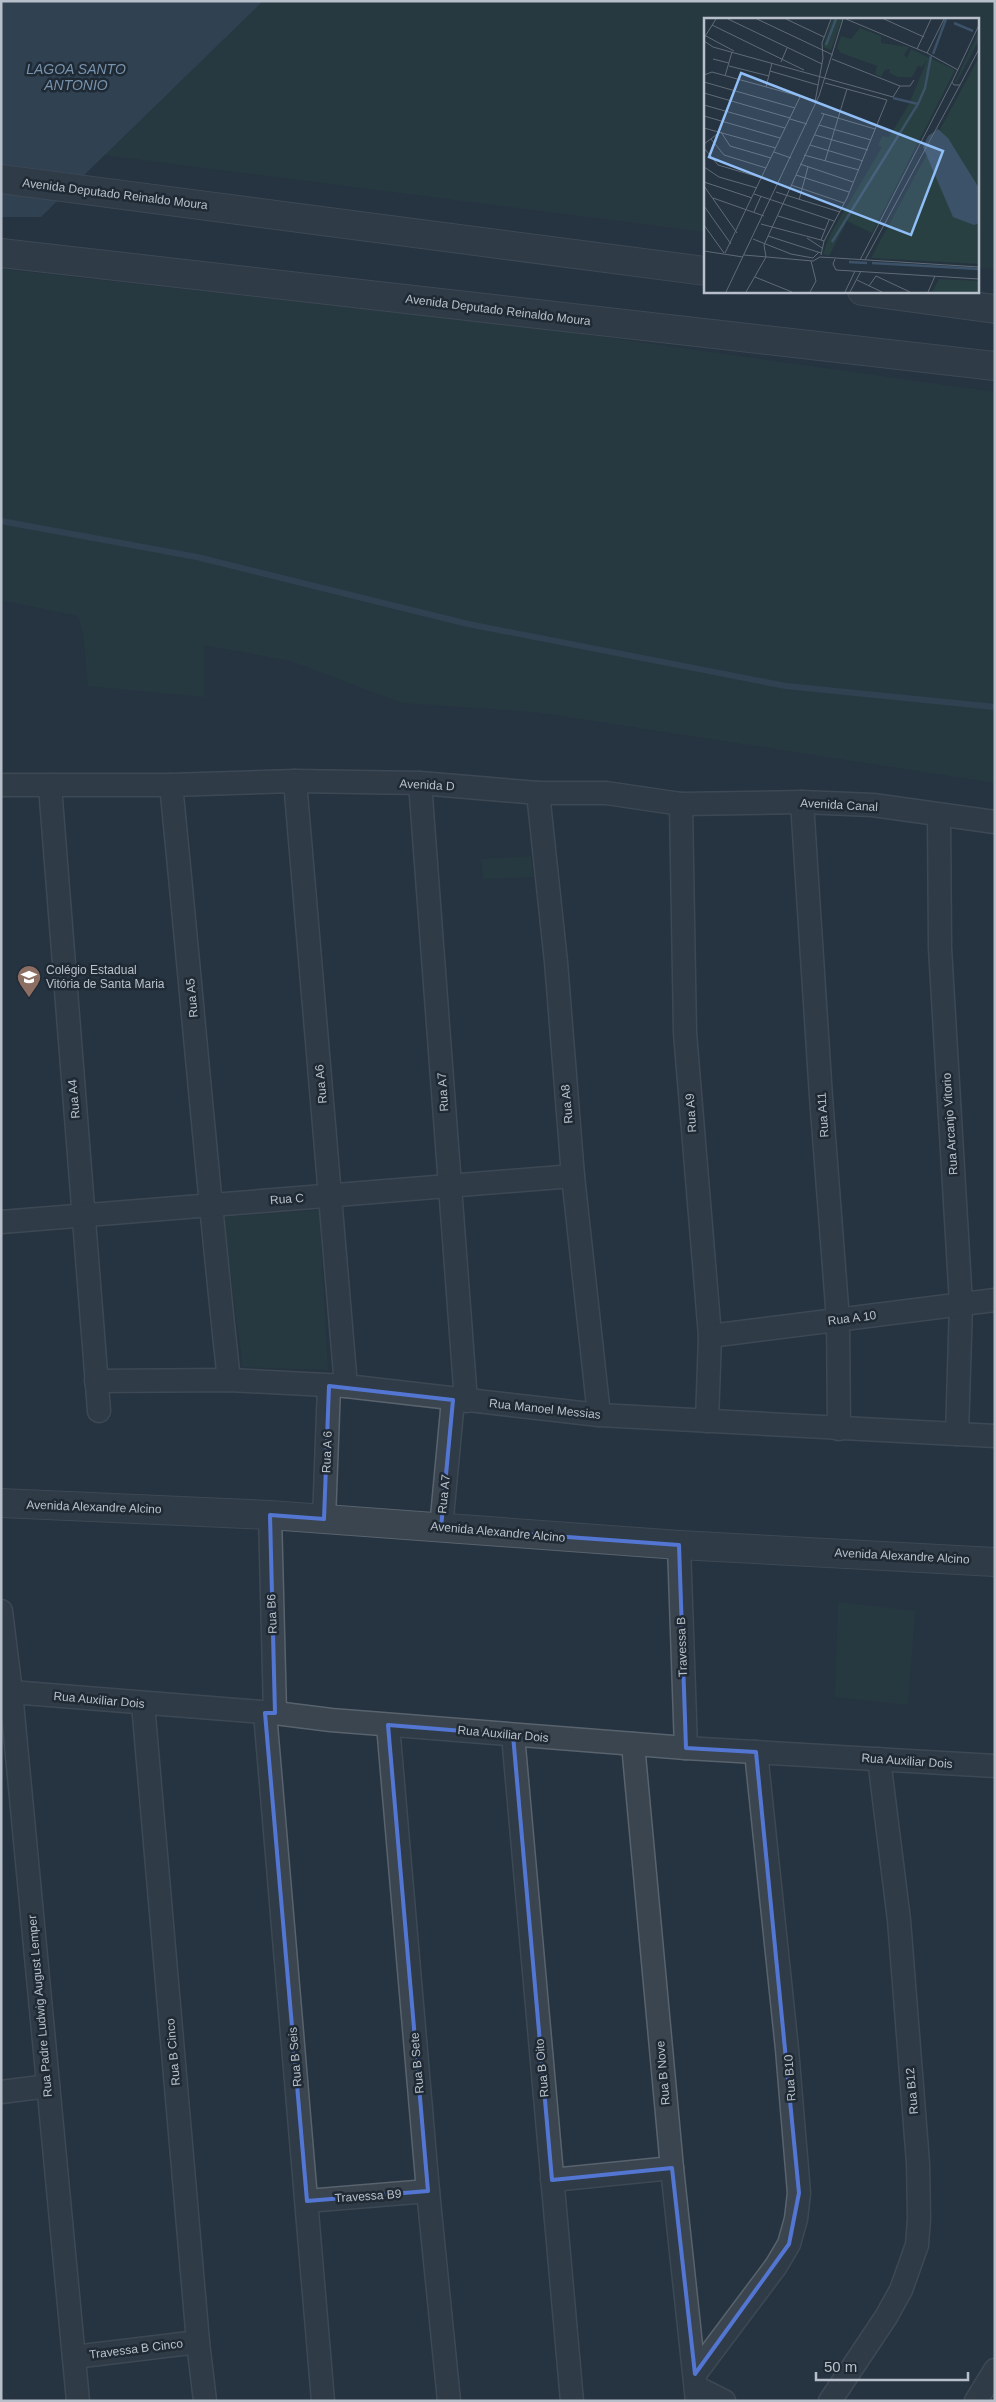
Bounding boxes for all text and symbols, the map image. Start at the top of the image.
inset map [704,18,978,292]
water label: LAGOA SANTO ANTONIO [26,61,126,93]
street label: Avenida Deputado Reinaldo Moura [22,176,209,212]
street label: Avenida Deputado Reinaldo Moura [405,292,592,328]
street label: Avenida D [399,777,455,793]
street label: Avenida Canal [800,796,878,814]
place label: Colégio Estadual Vitória de Santa Maria [46,963,165,991]
school or university icon: Colégio Estadual Vitória de Santa Maria [16,964,42,998]
street label: Rua A5 [183,977,201,1018]
street label: Rua A6 [312,1063,330,1104]
street label: Rua A7 [435,1072,451,1112]
street label: Rua Arcanjo Vitorio [939,1072,961,1176]
street label: Rua A4 [65,1078,83,1119]
street label: Rua A8 [558,1083,576,1124]
street label: Rua A11 [814,1092,832,1138]
street label: Rua A9 [683,1093,699,1133]
street label: Rua C [270,1191,305,1207]
street label: Rua A 10 [827,1308,877,1328]
street label: Rua Manoel Messias [489,1396,601,1422]
street label: Rua A 6 [319,1430,335,1473]
street label: Rua A7 [435,1473,453,1514]
street label: Avenida Alexandre Alcino [26,1498,162,1516]
street label: Avenida Alexandre Alcino [430,1519,566,1545]
street label: Avenida Alexandre Alcino [834,1545,970,1567]
street label: Rua B6 [264,1593,280,1634]
street label: Travessa B [674,1617,690,1677]
street label: Rua Auxiliar Dois [53,1689,145,1711]
street label: Rua Auxiliar Dois [457,1723,549,1745]
street label: Rua Auxiliar Dois [861,1751,953,1771]
street label: Rua Padre Ludwig August Lemper [25,1914,55,2098]
street label: Rua B Cinco [163,2018,183,2086]
street label: Rua B Seis [285,2026,305,2088]
street label: Rua B Sete [407,2031,427,2094]
street label: Rua B Oito [532,2038,552,2098]
street label: Rua B Nove [653,2040,673,2106]
street label: Rua B10 [781,2054,799,2102]
street label: Rua B12 [903,2067,921,2115]
street label: Travessa B9 [334,2187,402,2205]
street label: Travessa B Cinco [88,2336,184,2362]
scale bar [816,2350,968,2382]
text: 50 m [824,2358,857,2375]

